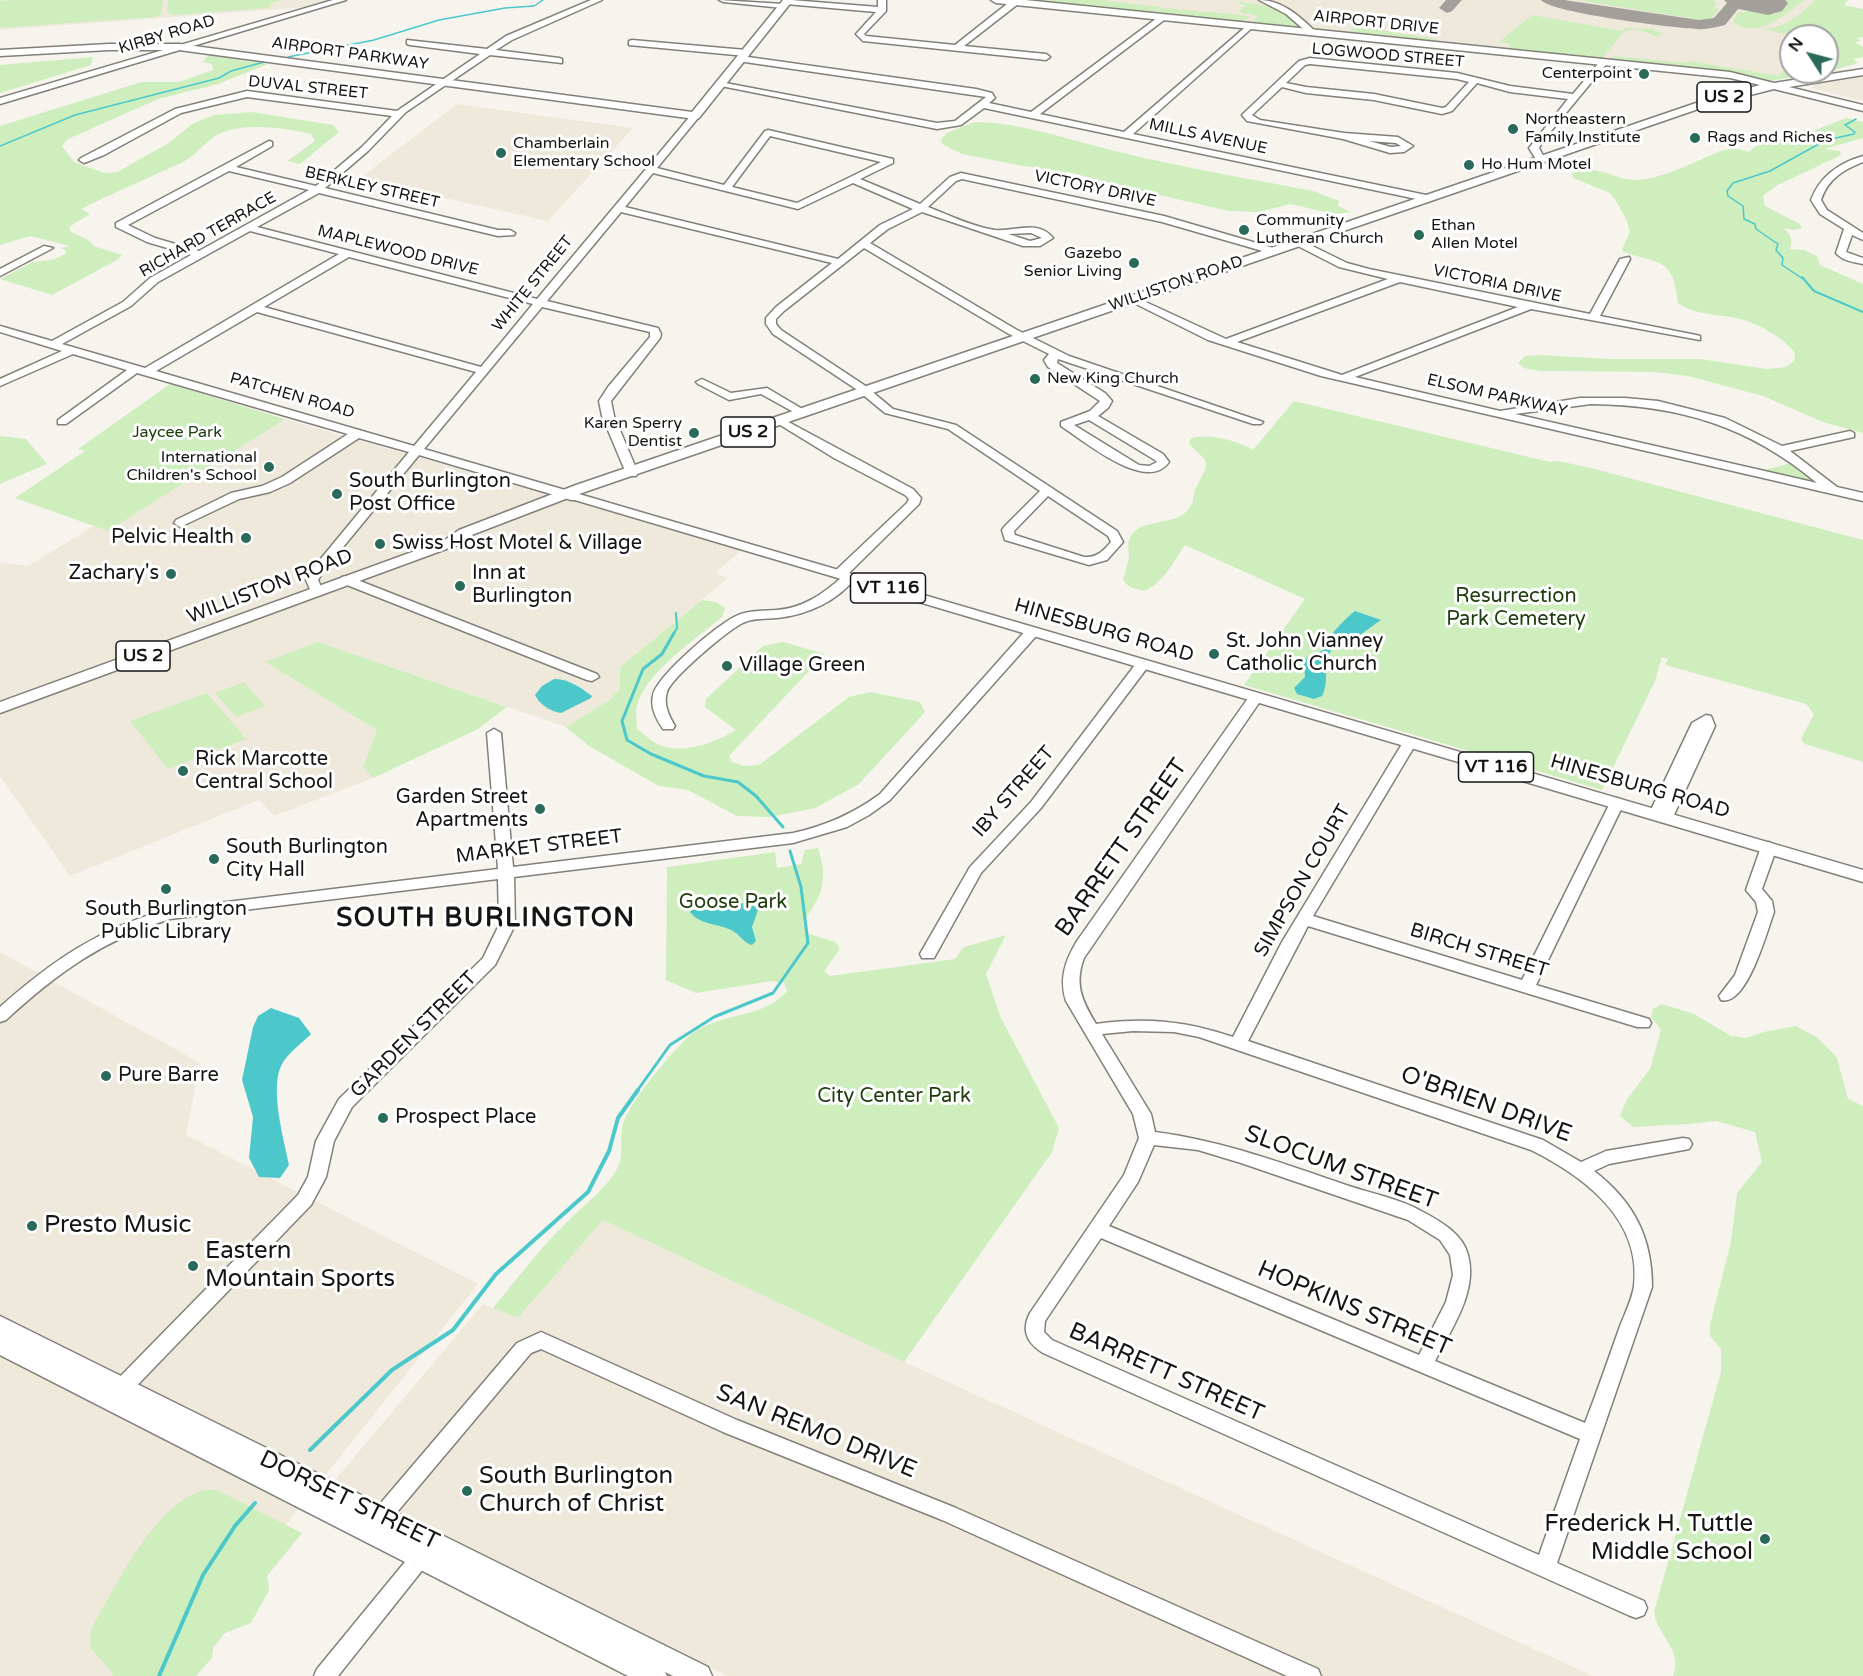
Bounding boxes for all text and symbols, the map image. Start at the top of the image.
street label: AIRPORT DRIVE [1312,7,1440,39]
street label: KIRBY ROAD [116,11,218,59]
north arrow [1779,24,1839,84]
street label: AIRPORT PARKWAY [270,33,430,75]
text: N [1784,34,1808,56]
street label: LOGWOOD STREET [1311,40,1465,72]
place label: Centerpoint [1542,64,1632,84]
marker: Centerpoint [1637,67,1651,81]
street label: DUVAL STREET [247,72,369,104]
road number: US 2 [1697,82,1751,112]
place label: Northeastern Family Institute [1525,110,1641,148]
street label: MILLS AVENUE [1147,115,1269,159]
marker: Northeastern Family Institute [1506,122,1520,136]
place label: Rags and Riches [1707,128,1833,148]
marker: Rags and Riches [1688,131,1702,145]
place label: Chamberlain Elementary School [513,134,655,172]
marker: Chamberlain Elementary School [494,146,508,160]
place label: Ho Hum Motel [1481,155,1591,175]
marker: Ho Hum Motel [1462,158,1476,172]
street label: BERKLEY STREET [303,163,441,213]
street label: VICTORY DRIVE [1032,167,1158,211]
street label: RICHARD TERRACE [136,188,280,282]
place label: Community Lutheran Church [1256,211,1384,249]
place label: Ethan Allen Motel [1431,216,1518,254]
street label: MAPLEWOOD DRIVE [316,222,480,280]
marker: Community Lutheran Church [1237,223,1251,237]
marker: Ethan Allen Motel [1412,228,1426,242]
street label: WHITE STREET [489,232,577,336]
place label: Gazebo Senior Living [1024,244,1122,282]
street label: WILLISTON ROAD [1106,252,1246,316]
marker: Gazebo Senior Living [1127,256,1141,270]
street label: VICTORIA DRIVE [1431,261,1563,307]
street label: PATCHEN ROAD [227,369,357,423]
place label: New King Church [1047,369,1179,389]
street label: ELSOM PARKWAY [1425,371,1569,421]
marker: New King Church [1028,372,1042,386]
place label: Karen Sperry Dentist [584,414,682,452]
road number: US 2 [721,417,775,447]
park label: Jaycee Park [132,423,222,443]
marker: Karen Sperry Dentist [687,426,701,440]
place label: International Children's School [126,448,257,486]
marker: International Children's School [262,460,276,474]
place label: South Burlington Post Office [349,470,511,517]
marker: South Burlington Post Office [330,487,344,501]
place label: Pelvic Health [111,526,234,550]
marker: Pelvic Health [239,531,253,545]
place label: Swiss Host Motel & Village [392,532,642,556]
marker: Swiss Host Motel & Village [373,537,387,551]
street label: WILLISTON ROAD [184,544,356,630]
place label: Zachary's [68,562,159,586]
place label: Inn at Burlington [472,562,572,609]
marker: Zachary's [164,567,178,581]
road number: VT 116 [850,573,926,603]
marker: Inn at Burlington [453,579,467,593]
park label: Resurrection Park Cemetery [1446,585,1586,632]
street label: HINESBURG ROAD [1011,594,1197,668]
place label: St. John Vianney Catholic Church [1226,630,1383,677]
road number: US 2 [116,641,170,671]
marker: St. John Vianney Catholic Church [1207,647,1221,661]
place label: Village Green [739,654,865,678]
marker: Village Green [720,659,734,673]
street label: IBY STREET [968,742,1060,842]
place label: Rick Marcotte Central School [195,748,333,795]
street label: HINESBURG ROAD [1547,750,1733,824]
road number: VT 116 [1458,752,1534,782]
street label: BARRETT STREET [1050,754,1194,942]
marker: Rick Marcotte Central School [176,764,190,778]
place label: Garden Street Apartments [396,786,528,833]
street label: SIMPSON COURT [1250,801,1356,961]
marker: Garden Street Apartments [533,802,547,816]
street label: MARKET STREET [454,825,624,869]
place label: South Burlington City Hall [226,836,388,883]
marker: South Burlington City Hall [207,852,221,866]
marker: South Burlington Public Library [159,882,173,896]
park label: Goose Park [679,891,787,915]
place label: South Burlington Public Library [85,898,247,945]
district label: SOUTH BURLINGTON [336,903,636,935]
street label: BIRCH STREET [1407,919,1551,983]
street label: GARDEN STREET [346,967,482,1103]
street label: O'BRIEN DRIVE [1396,1061,1576,1149]
place label: Pure Barre [118,1064,219,1088]
marker: Pure Barre [99,1069,113,1083]
park label: City Center Park [817,1085,971,1109]
place label: Prospect Place [395,1106,536,1130]
marker: Prospect Place [376,1111,390,1125]
street label: SLOCUM STREET [1241,1120,1441,1216]
place label: Presto Music [44,1212,191,1240]
marker: Presto Music [25,1219,39,1233]
place label: Eastern Mountain Sports [205,1238,395,1294]
street label: HOPKINS STREET [1253,1255,1455,1363]
marker: Eastern Mountain Sports [186,1259,200,1273]
street label: BARRETT STREET [1064,1317,1268,1429]
street label: SAN REMO DRIVE [712,1379,920,1485]
street label: DORSET STREET [254,1445,444,1557]
place label: South Burlington Church of Christ [479,1463,673,1519]
marker: South Burlington Church of Christ [460,1484,474,1498]
place label: Frederick H. Tuttle Middle School [1544,1511,1753,1567]
marker: Frederick H. Tuttle Middle School [1758,1532,1772,1546]

